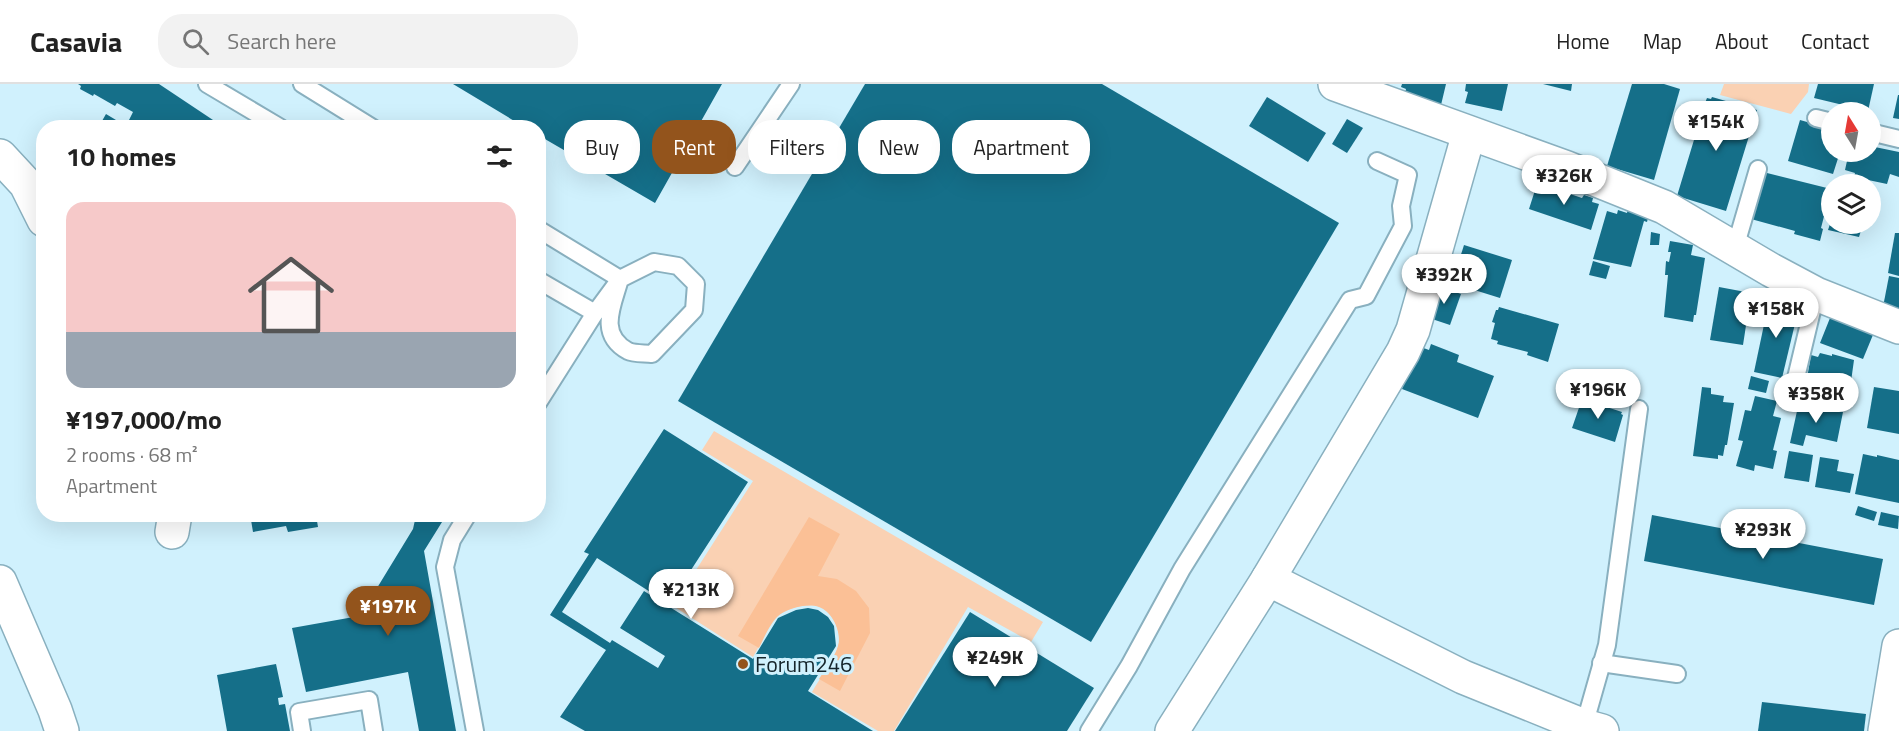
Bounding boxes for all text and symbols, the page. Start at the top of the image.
search box [158,14,578,68]
text: Casavia [30,20,122,63]
text: Search here [227,24,336,58]
icon: search [179,25,212,58]
text: Home [1556,25,1610,57]
text: Map [1643,25,1682,57]
text: About [1715,25,1768,57]
text: Contact [1801,25,1869,57]
pin: ¥154K [1674,101,1758,152]
north arrow [1821,102,1881,162]
map controls [1821,102,1881,234]
text: ¥154K [1688,105,1744,136]
chip: Buy [564,120,640,174]
chip: Rent [652,120,736,174]
chip: Filters [748,120,846,174]
chip: New [858,120,940,174]
chip: Apartment [952,120,1090,174]
text: 10 homes [66,137,176,176]
icon: filters [483,140,516,173]
pin: ¥326K [1522,155,1606,206]
text: ¥326K [1536,159,1592,190]
button: layers [1821,174,1881,234]
icon: home [237,241,345,349]
pin: ¥392K [1402,254,1486,305]
text: ¥392K [1416,258,1472,289]
pin: ¥158K [1734,288,1818,339]
text: ¥158K [1748,292,1804,323]
pin: ¥196K [1556,369,1640,420]
text: ¥196K [1570,373,1626,404]
pin: ¥358K [1774,373,1858,424]
text: ¥358K [1788,377,1844,408]
text: ¥197,000/mo [66,400,222,439]
text: 2 rooms · 68 m² [66,439,198,470]
text: Apartment [66,470,157,501]
pin: ¥293K [1721,509,1805,560]
text: ¥293K [1735,513,1791,544]
pin: ¥213K [649,569,733,620]
text: ¥213K [663,573,719,604]
pin: ¥197K [346,586,430,637]
text: ¥197K [360,590,416,621]
pin: ¥249K [953,637,1037,688]
text: ¥249K [967,641,1023,672]
place label: Forum246 [755,647,852,681]
marker: Forum246 [736,657,750,671]

